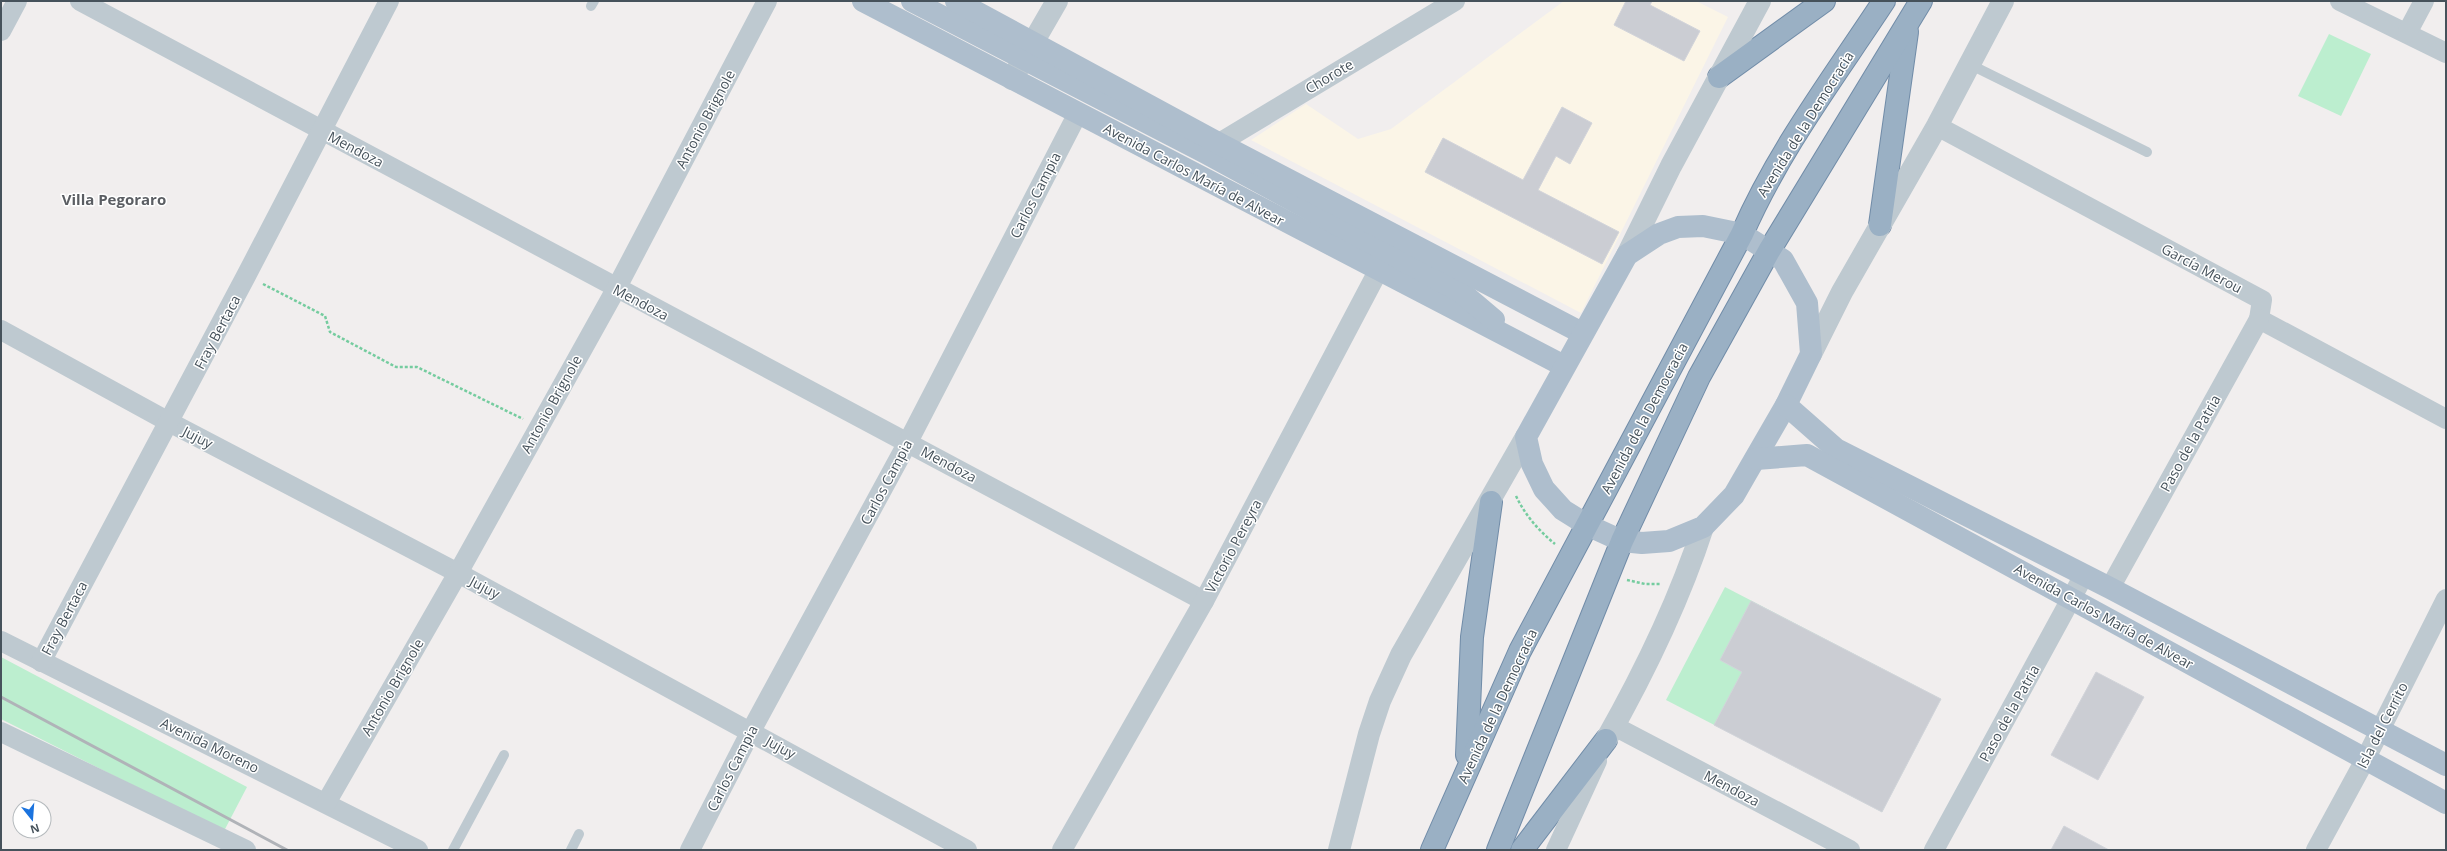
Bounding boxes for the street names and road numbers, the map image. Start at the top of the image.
street label: Avenida de la Democracia [1752,48,1858,200]
street label: Chorote [1301,54,1357,98]
street label: Antonio Brignole [671,66,739,172]
street label: Avenida Carlos María de Alvear [1100,118,1288,230]
street label: Mendoza [325,126,387,172]
street label: Carlos Campia [1005,149,1065,241]
street label: García Merou [2158,239,2246,297]
street label: Mendoza [610,279,672,325]
street label: Fray Bertaca [190,292,244,372]
street label: Avenida de la Democracia [1596,339,1692,497]
street label: Antonio Brignole [516,351,586,456]
street label: Paso de la Patria [2155,391,2225,495]
street label: Jujuy [178,420,217,453]
street label: Carlos Campia [856,436,916,528]
street label: Mendoza [918,441,980,487]
street label: Victorio Pereyra [1200,496,1266,596]
street label: Avenida Carlos María de Alvear [2011,559,2197,673]
street label: Jujuy [465,570,504,603]
street label: Fray Bertaca [37,578,91,658]
street label: Avenida de la Democracia [1453,626,1541,786]
street label: Antonio Brignole [356,635,428,739]
street label: Paso de la Patria [1974,661,2044,765]
street label: Isla del Cerrito [2352,679,2412,771]
street label: Avenida Moreno [158,713,262,777]
street label: Carlos Campia [702,722,762,814]
street label: Jujuy [761,730,800,763]
street label: Mendoza [1701,765,1763,811]

